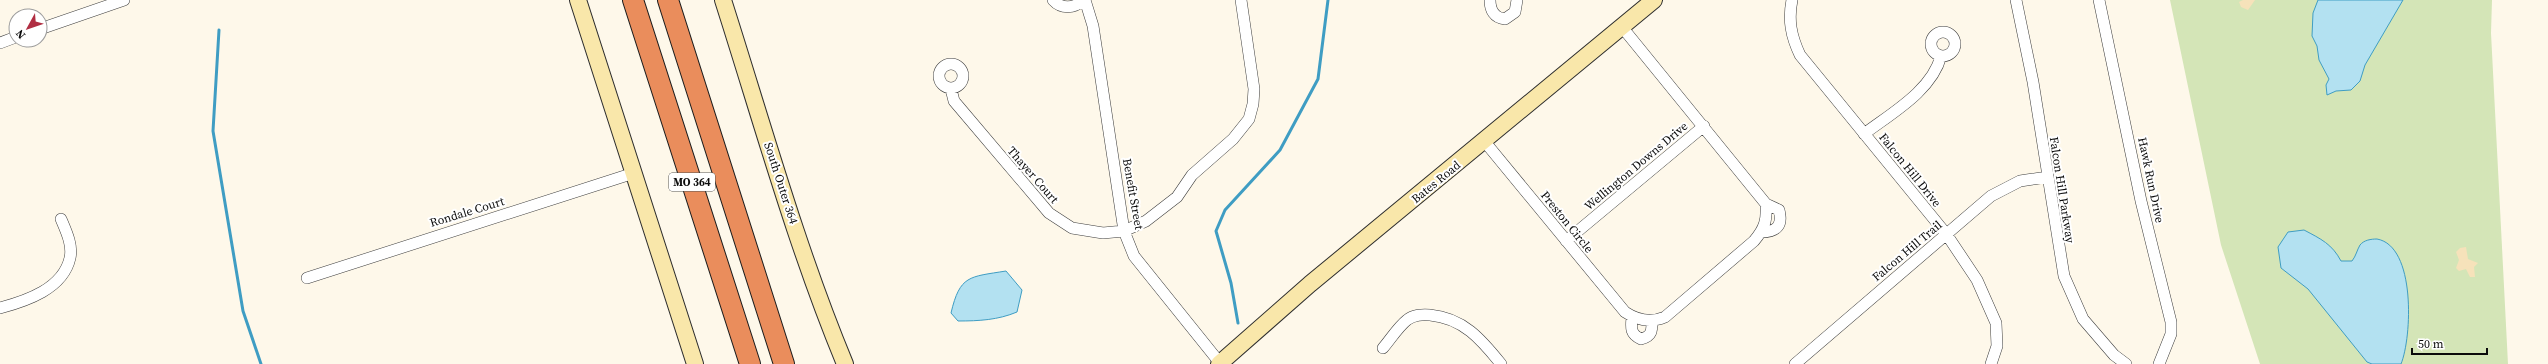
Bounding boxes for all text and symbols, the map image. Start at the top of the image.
north arrow [8,8,48,48]
text: N [12,26,29,42]
street label: Wellington Downs Drive [1581,118,1691,214]
street label: Falcon Hill Drive [1875,130,1945,210]
street label: Falcon Hill Parkway [2046,136,2078,245]
street label: Hawk Run Drive [2134,136,2168,224]
street label: South Outer 364 [760,140,802,226]
street label: Thayer Court [1004,143,1062,207]
street label: Benefit Street [1119,157,1147,231]
street label: Bates Road [1408,157,1464,207]
road number: MO 364 [669,173,715,191]
street label: Preston Circle [1537,188,1597,256]
street label: Rondale Court [428,193,506,231]
street label: Falcon Hill Trail [1869,217,1946,285]
scale bar [2412,330,2487,356]
text: 50 m [2418,336,2444,352]

